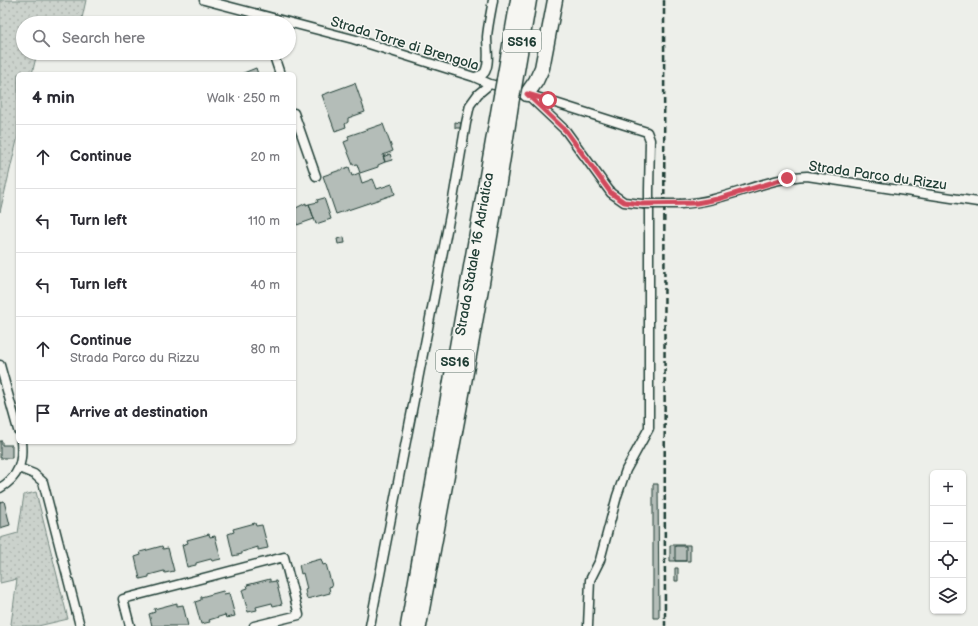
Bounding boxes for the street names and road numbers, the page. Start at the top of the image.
street label: Strada Torre di Brengola [329,13,481,74]
road number: SS16 [503,30,541,52]
street label: Strada Parco du Rizzu [808,157,948,194]
street label: Strada Statale 16 Adriatica [452,171,497,337]
road number: SS16 [436,350,474,372]

